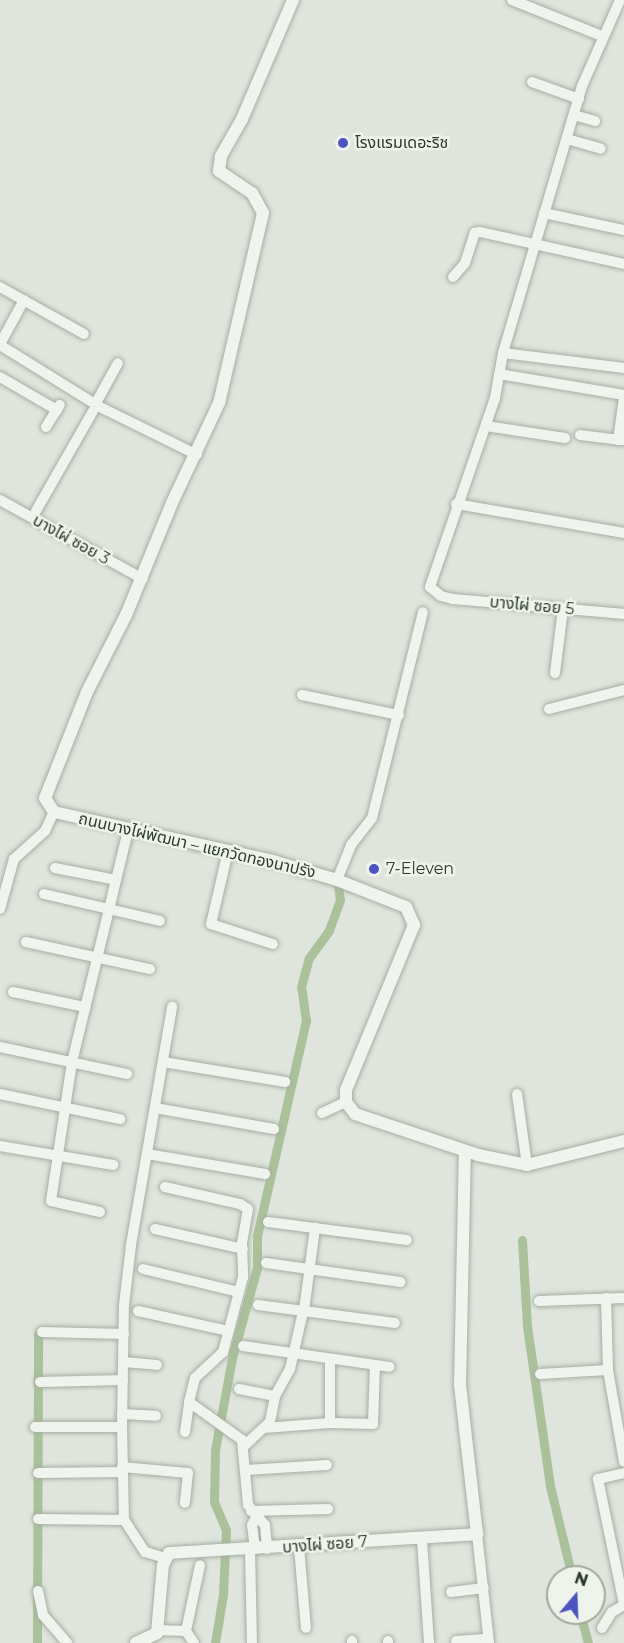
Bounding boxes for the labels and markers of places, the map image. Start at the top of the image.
place label: โรงแรมเดอะริช [355,133,448,153]
marker: โรงแรมเดอะริช [336,136,350,150]
place label: 7-Eleven [386,859,454,879]
marker: 7-Eleven [367,862,381,876]

